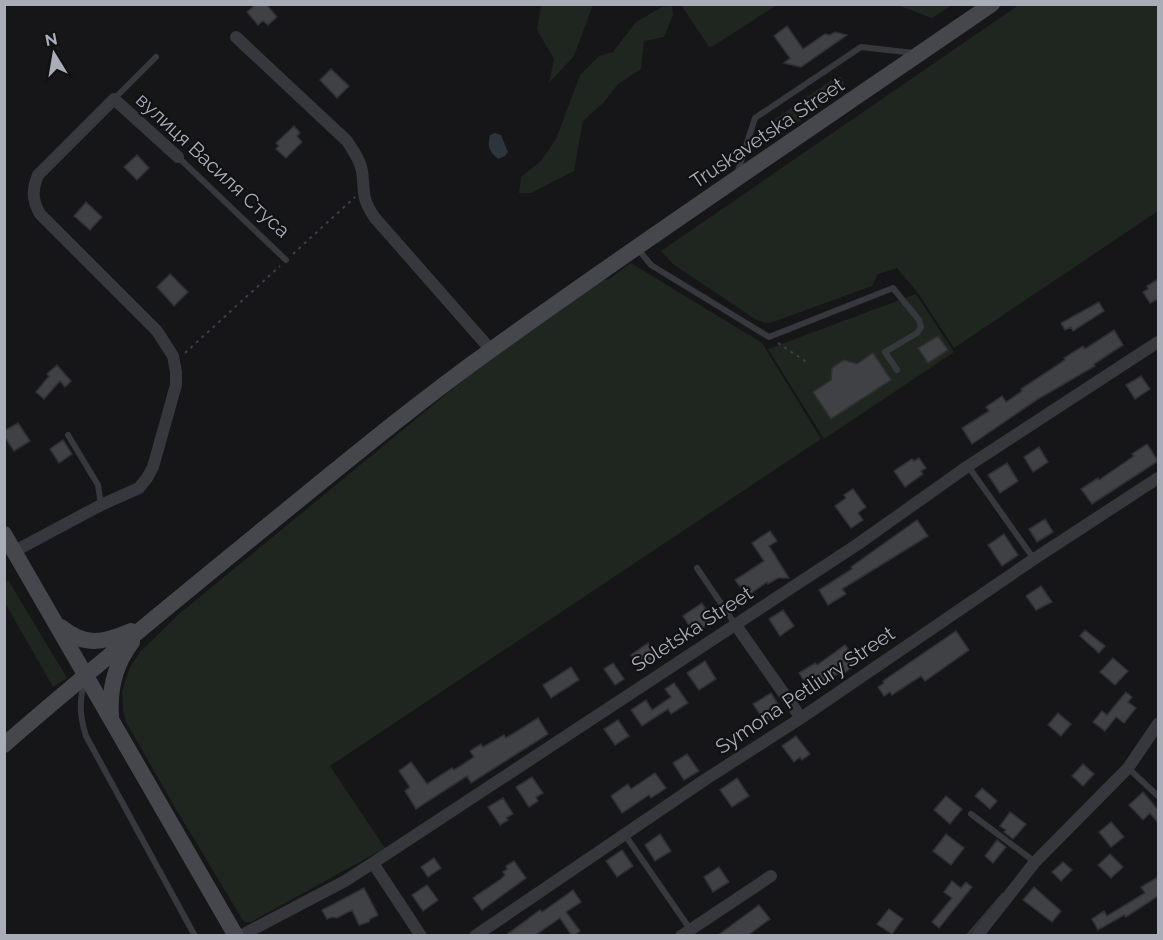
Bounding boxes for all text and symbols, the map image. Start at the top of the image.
north arrow [24,24,84,84]
text: N [43,29,59,50]
street label: Truskavetska Street [686,72,849,193]
street label: вулиця Василя Стуса [131,88,295,242]
street label: Soletska Street [627,581,757,677]
street label: Symona Petliury Street [711,621,899,759]

